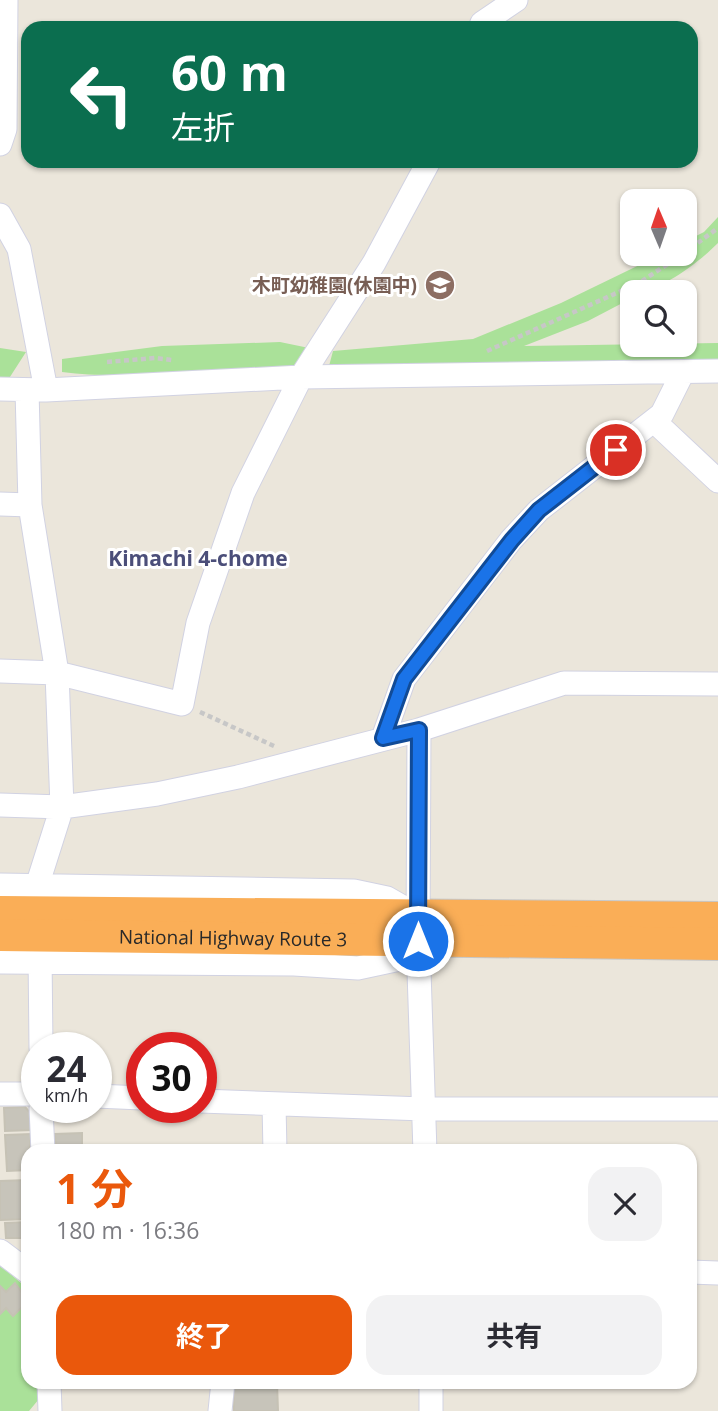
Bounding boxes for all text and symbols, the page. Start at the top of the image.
text: 60 m [171,39,288,105]
icon: left [56,49,147,140]
text: 左折 [171,105,235,148]
north arrow [620,189,696,266]
map controls [620,189,697,357]
school or university icon: 木町幼稚園(休園中) [423,268,457,302]
place label: 木町幼稚園(休園中) [252,272,417,298]
button: search [620,280,697,357]
pin [586,420,646,480]
icon: arrive [597,431,635,469]
district label: Kimachi 4-chome [108,544,288,572]
position arrow [381,904,455,978]
street label: National Highway Route 3 [119,923,347,952]
speed limit sign: 30 [126,1032,217,1123]
text: 24 [46,1045,87,1092]
text: km/h [45,1083,88,1107]
text: 1 分 [56,1159,133,1216]
button: close [588,1167,662,1241]
text: 180 m · 16:36 [56,1214,199,1246]
button: 終了 [56,1295,352,1375]
button: 共有 [366,1295,662,1375]

